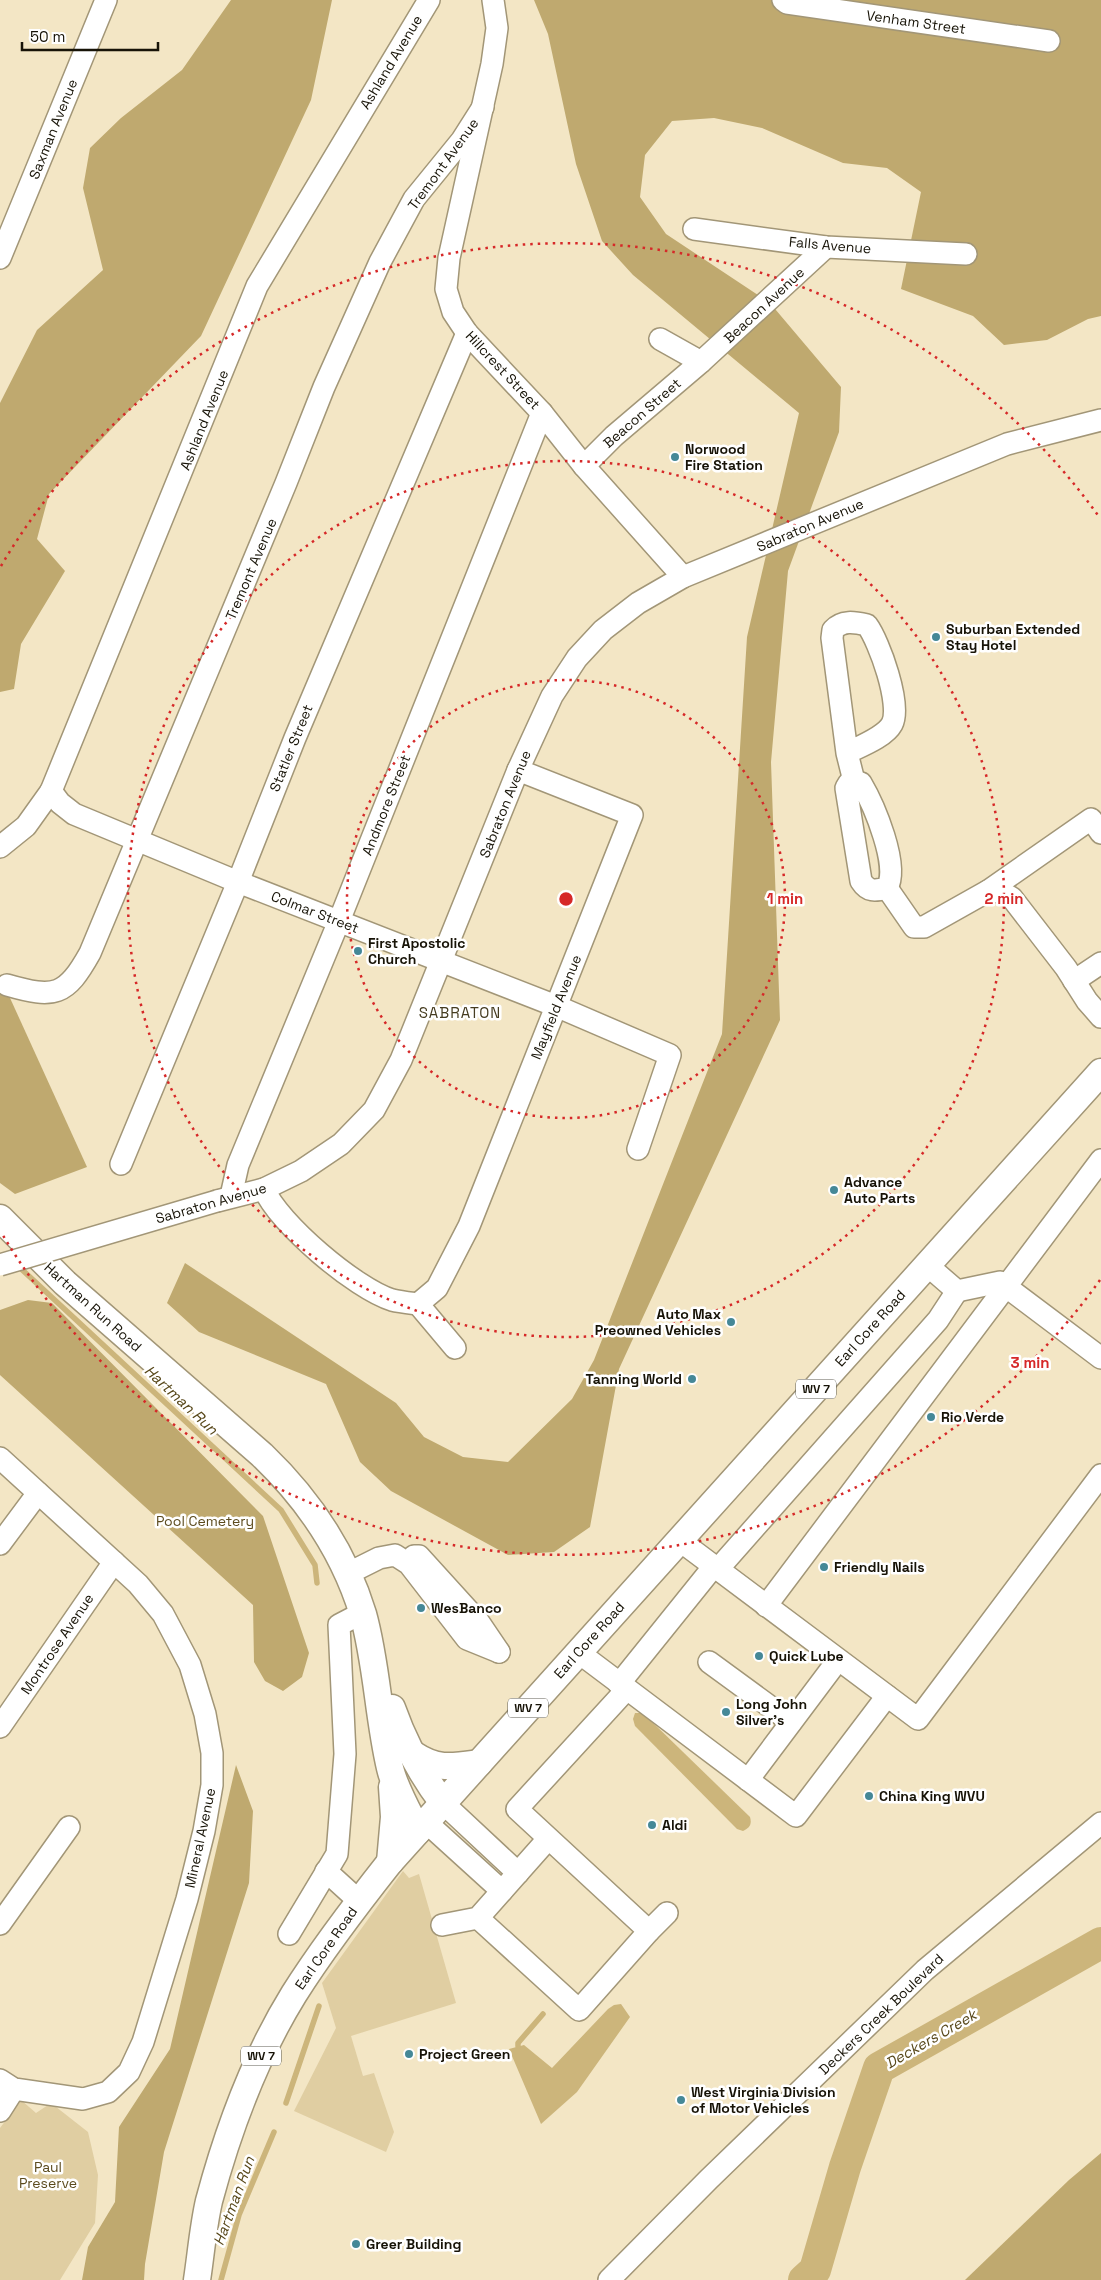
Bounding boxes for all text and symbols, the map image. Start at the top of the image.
street label: Venham Street [865,6,967,38]
street label: Ashland Avenue [356,12,426,112]
scale bar [22,20,159,52]
text: 50 m [30,27,65,46]
street label: Saxman Avenue [25,76,81,182]
street label: Tremont Avenue [404,115,482,213]
street label: Falls Avenue [788,232,872,258]
street label: Beacon Avenue [720,263,808,347]
street label: Hillcrest Street [462,327,544,413]
street label: Ashland Avenue [176,367,232,473]
street label: Beacon Street [599,374,685,452]
place label: Norwood Fire Station [685,440,763,474]
marker: Norwood Fire Station [669,451,681,463]
street label: Sabraton Avenue [754,494,866,556]
street label: Tremont Avenue [221,515,281,623]
place label: Suburban Extended Stay Hotel [946,620,1080,654]
marker: Suburban Extended Stay Hotel [930,631,942,643]
street label: Statler Street [265,702,317,794]
street label: Sabraton Avenue [475,748,535,860]
street label: Andmore Street [358,752,414,858]
street label: Colmar Street [268,887,362,937]
text: 1 min [767,889,803,908]
text: 2 min [985,889,1023,908]
centre of rings [557,890,575,908]
place label: First Apostolic Church [368,934,465,968]
marker: First Apostolic Church [352,945,364,957]
street label: Mayfield Avenue [527,952,585,1062]
district label: SABRATON [419,1003,501,1022]
place label: Advance Auto Parts [844,1173,915,1207]
street label: Sabraton Avenue [153,1179,269,1227]
marker: Advance Auto Parts [828,1184,840,1196]
street label: Hartman Run Road [40,1258,146,1356]
street label: Earl Core Road [831,1286,909,1370]
place label: Auto Max Preowned Vehicles [595,1305,721,1339]
marker: Auto Max Preowned Vehicles [725,1316,737,1328]
text: 3 min [1011,1353,1049,1372]
water label: Hartman Run [141,1361,223,1439]
place label: Tanning World [586,1370,682,1388]
marker: Tanning World [686,1373,698,1385]
road number: WV 7 [796,1380,836,1398]
place label: Rio Verde [941,1408,1004,1426]
marker: Rio Verde [925,1411,937,1423]
park label: Pool Cemetery [156,1512,254,1530]
place label: Friendly Nails [834,1558,925,1576]
marker: Friendly Nails [818,1561,830,1573]
street label: Montrose Avenue [17,1590,97,1698]
street label: Earl Core Road [550,1598,628,1682]
place label: WesBanco [431,1599,502,1617]
marker: WesBanco [415,1602,427,1614]
place label: Quick Lube [769,1647,844,1665]
marker: Quick Lube [753,1650,765,1662]
place label: Long John Silver's [736,1695,807,1729]
road number: WV 7 [508,1699,548,1718]
marker: Long John Silver's [720,1706,732,1718]
street label: Mineral Avenue [181,1786,219,1890]
place label: China King WVU [879,1787,985,1805]
marker: China King WVU [863,1790,875,1802]
place label: Aldi [662,1816,687,1834]
marker: Aldi [646,1819,658,1831]
street label: Earl Core Road [291,1903,361,1993]
street label: Deckers Creek Boulevard [815,1950,947,2078]
water label: Deckers Creek [882,2006,980,2072]
place label: Project Green [419,2045,510,2063]
road number: WV 7 [241,2046,281,2066]
marker: Project Green [403,2048,415,2060]
place label: West Virginia Division of Motor Vehicles [691,2083,836,2117]
marker: West Virginia Division of Motor Vehicles [675,2094,687,2106]
water label: Hartman Run [209,2153,259,2248]
park label: Paul Preserve [19,2158,77,2192]
place label: Greer Building [366,2235,461,2253]
marker: Greer Building [350,2238,362,2250]

